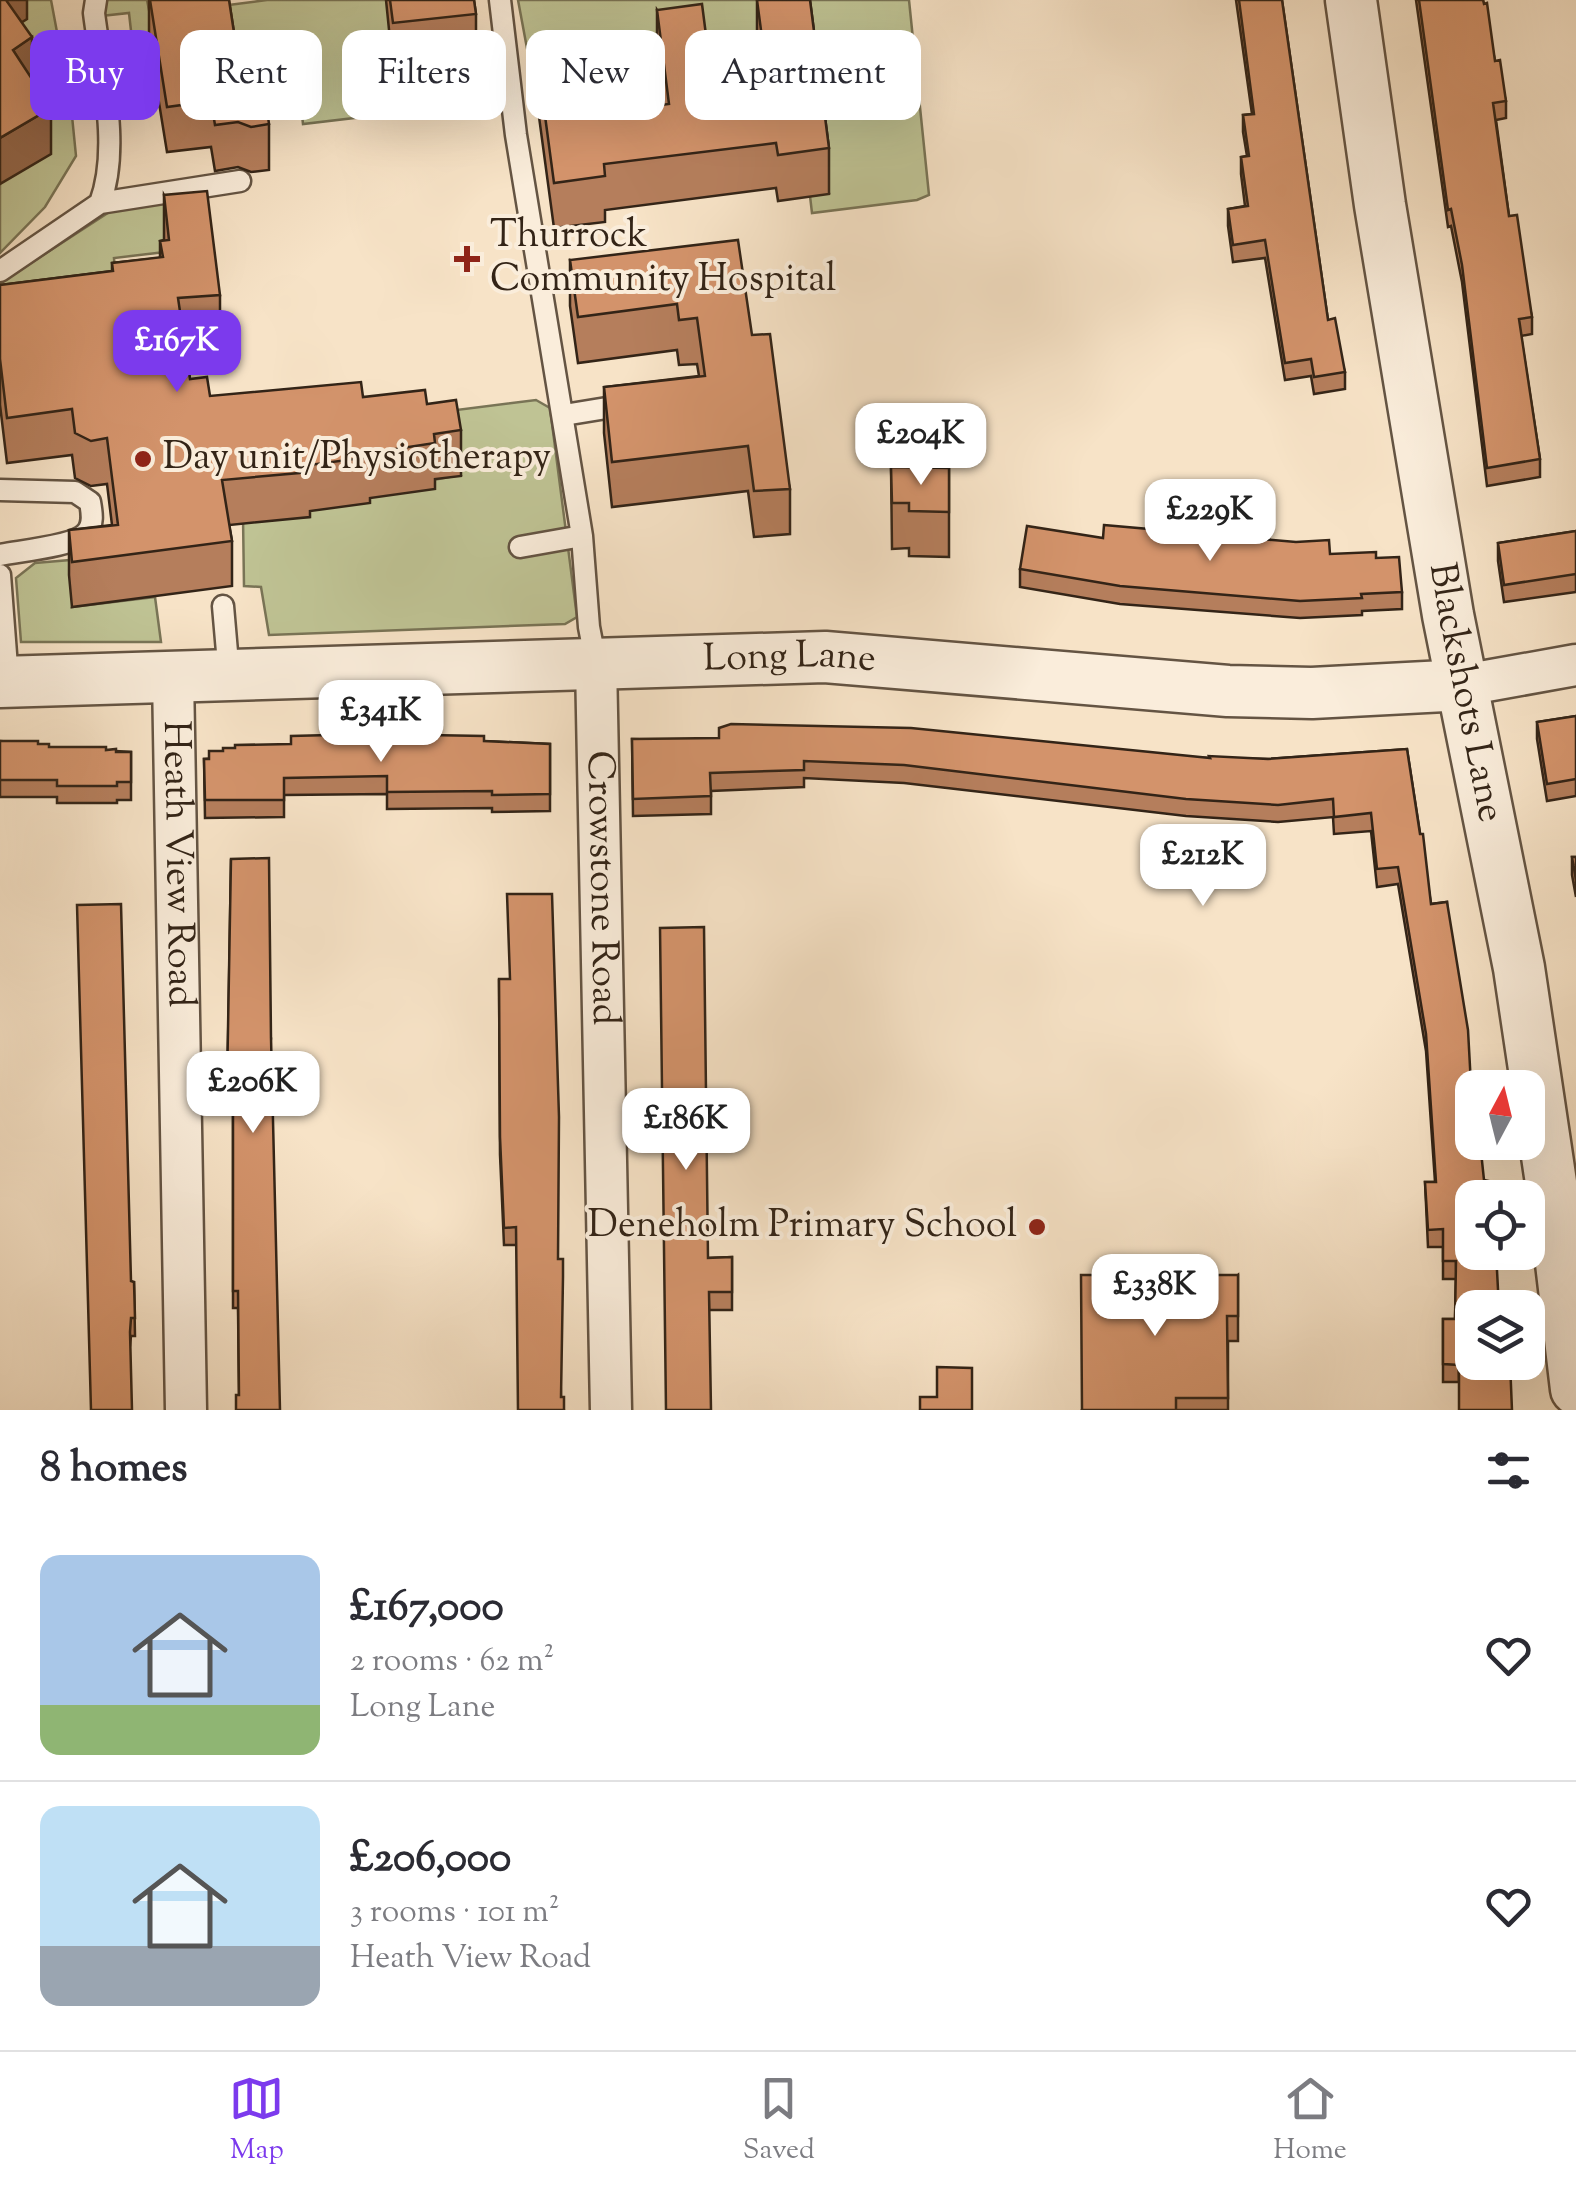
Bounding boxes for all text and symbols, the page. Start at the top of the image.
chip: Buy [30,30,160,120]
chip: Rent [180,30,322,120]
chip: Filters [342,30,506,120]
chip: New [526,30,665,120]
chip: Apartment [685,30,921,120]
place label: Thurrock Community Hospital [490,210,836,308]
marker: Thurrock Community Hospital [454,246,480,272]
pin: £167K [107,310,247,395]
text: £167K [135,319,219,365]
pin: £204K [851,403,991,488]
text: £204K [877,412,965,458]
place label: Day unit/Physiotherapy [163,432,551,486]
marker: Day unit/Physiotherapy [132,448,154,470]
pin: £229K [1140,479,1280,564]
text: £229K [1167,488,1253,534]
street label: Blackshots Lane [1413,559,1516,827]
street label: Long Lane [703,630,878,688]
pin: £341K [311,680,451,765]
text: £341K [341,689,421,735]
street label: Heath View Road [147,720,206,1008]
street label: Crowstone Road [571,750,630,1026]
pin: £212K [1133,824,1273,909]
text: £212K [1162,833,1244,879]
pin: £206K [183,1051,323,1136]
text: £206K [209,1060,297,1106]
north arrow [1455,1070,1545,1160]
map controls [1455,1070,1545,1380]
pin: £186K [616,1088,756,1173]
text: £186K [644,1097,728,1143]
button: locate [1455,1180,1545,1270]
place label: Deneholm Primary School [588,1200,1017,1254]
marker: Deneholm Primary School [1026,1216,1048,1238]
pin: £338K [1085,1254,1225,1339]
text: £338K [1114,1263,1196,1309]
button: layers [1455,1290,1545,1380]
text: 8 homes [40,1440,188,1500]
icon: filters [1481,1443,1536,1498]
text: £167,000 [350,1579,504,1639]
icon: home [120,1595,240,1715]
icon: heart [1481,1628,1536,1683]
text: 2 rooms · 62 m² [350,1639,554,1685]
text: Long Lane [350,1685,495,1731]
text: £206,000 [350,1830,511,1890]
icon: home [120,1846,240,1966]
icon: heart [1481,1879,1536,1934]
text: 3 rooms · 101 m² [350,1890,560,1936]
text: Heath View Road [350,1936,591,1982]
tab: Map [229,2071,284,2171]
tab: Saved [743,2071,815,2171]
tab: Home [1273,2071,1347,2171]

